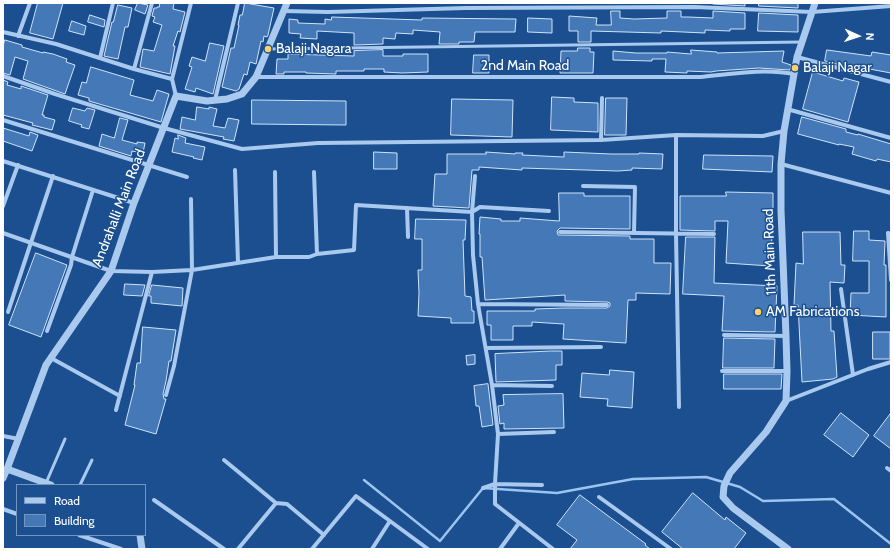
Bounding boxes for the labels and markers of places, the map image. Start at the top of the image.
place label: Balaji Nagara [276,41,351,57]
marker: Balaji Nagara [263,44,273,54]
place label: Balaji Nagar [803,60,872,76]
marker: Balaji Nagar [790,63,800,73]
place label: AM Fabrications [766,304,859,320]
marker: AM Fabrications [753,307,763,317]

